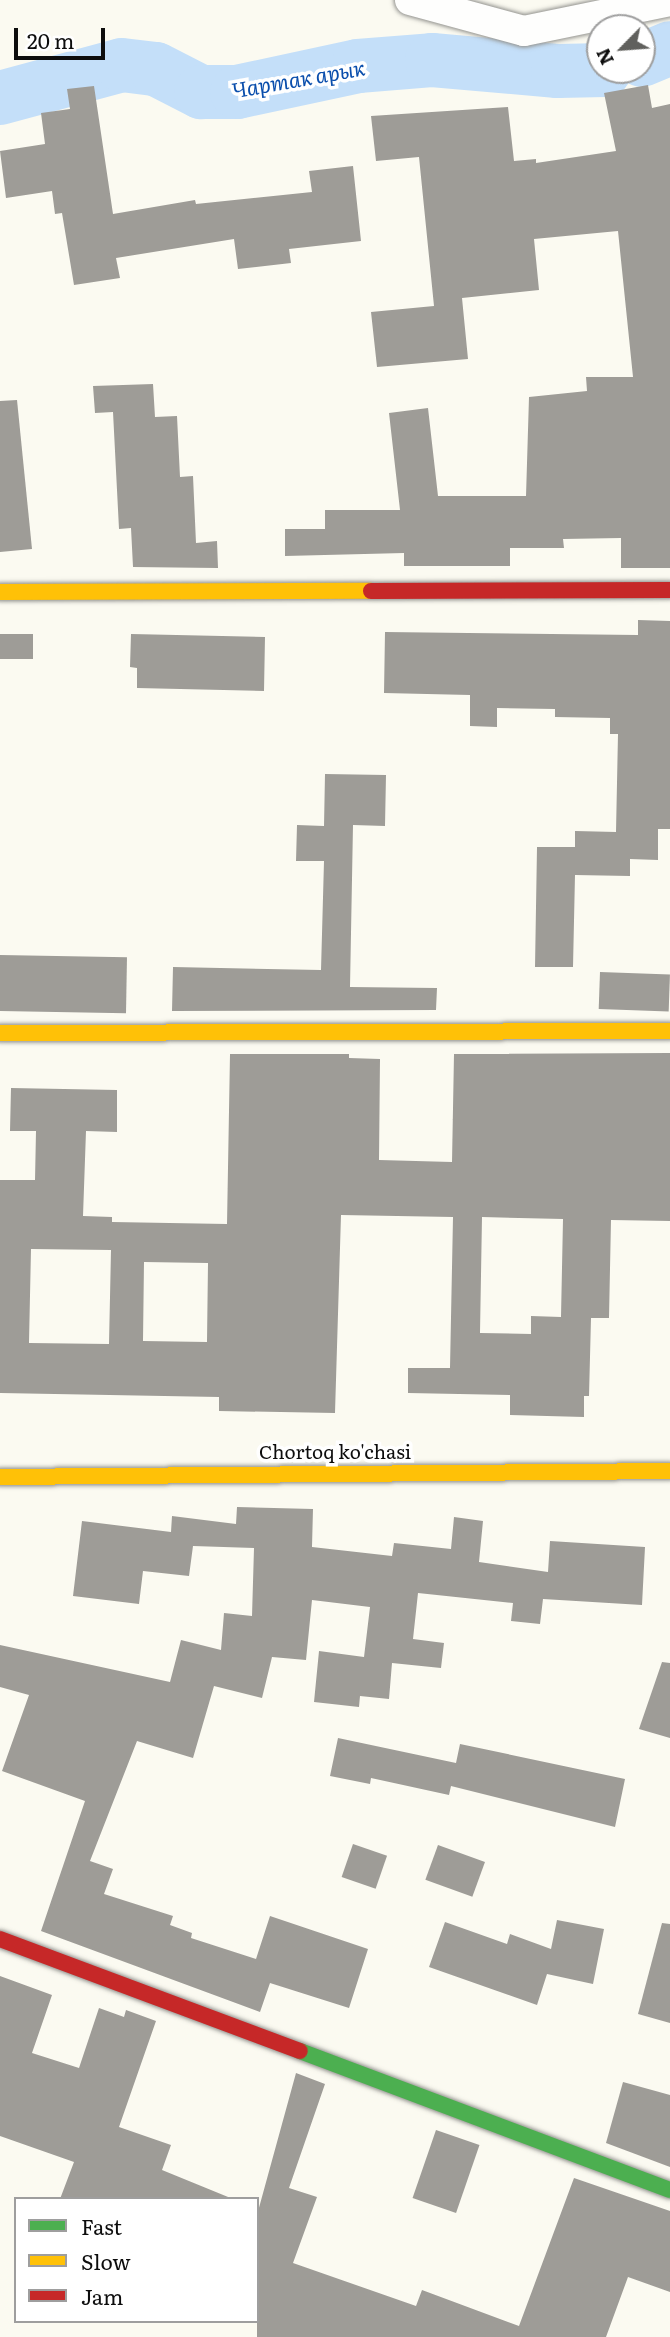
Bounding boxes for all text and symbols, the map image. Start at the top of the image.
scale bar [18,14,108,58]
north arrow [586,14,656,84]
text: 20 m [27,24,74,55]
text: N [588,44,620,70]
water label: Чартак арык [229,54,367,102]
street label: Chortoq ko'chasi [259,1441,411,1463]
legend [14,2197,259,2323]
text: Fast [81,2210,122,2241]
text: Slow [81,2245,131,2276]
text: Jam [81,2280,123,2311]

